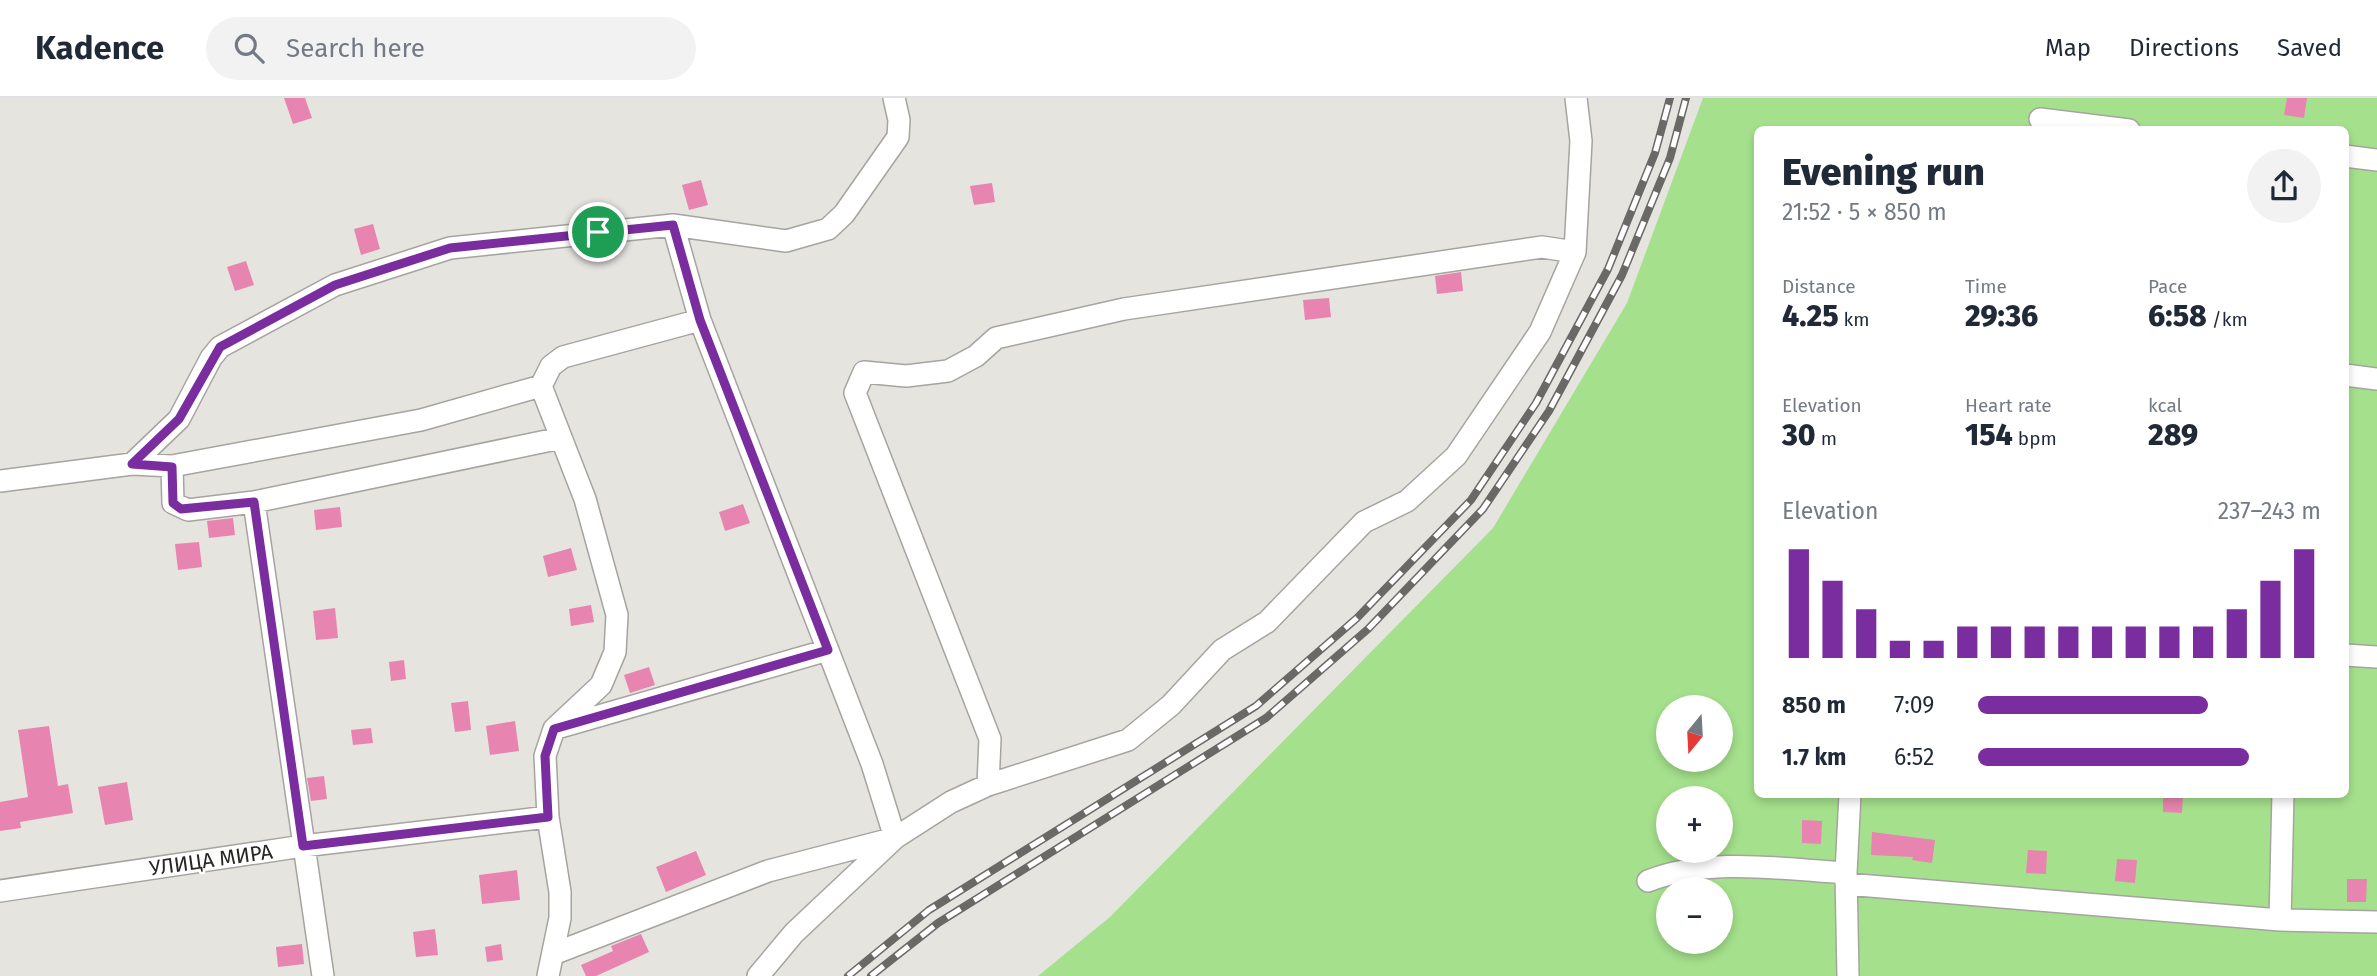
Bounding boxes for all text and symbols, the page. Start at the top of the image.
search box [206,17,696,80]
text: Kadence [35,28,164,68]
icon: search [230,29,268,67]
text: Search here [286,33,425,64]
text: Map [2045,34,2091,62]
text: Directions [2129,34,2239,62]
text: Saved [2277,34,2342,62]
text: Evening run [1782,149,1985,195]
button: share [2247,149,2321,223]
text: 21:52 · 5 × 850 m [1782,198,1947,226]
pin [568,202,628,262]
icon: arrive [579,213,617,251]
text: Distance [1782,275,1856,298]
text: Time [1965,275,2007,298]
text: Pace [2148,275,2187,298]
text: 4.25 [1782,298,1839,334]
text: 29:36 [1965,298,2038,334]
text: 6:58 [2148,298,2207,334]
text: km [1839,308,1870,331]
text: /km [2207,308,2248,331]
text: Elevation [1782,394,1862,417]
text: Heart rate [1965,394,2052,417]
text: kcal [2148,394,2182,417]
text: 30 [1782,417,1816,453]
text: 154 [1965,417,2013,453]
text: 289 [2148,417,2198,453]
text: m [1816,427,1837,450]
text: bpm [2013,427,2057,450]
text: Elevation [1782,497,1878,525]
text: 237–243 m [2218,497,2321,525]
text: 850 m [1782,691,1846,719]
text: 7:09 [1894,691,1934,719]
north arrow [1656,695,1732,772]
map controls [1656,695,1733,954]
text: 1.7 km [1782,743,1847,771]
text: 6:52 [1894,743,1935,771]
button: + [1656,786,1733,863]
street label: УЛИЦА МИРА [148,838,274,882]
button: − [1656,877,1733,954]

